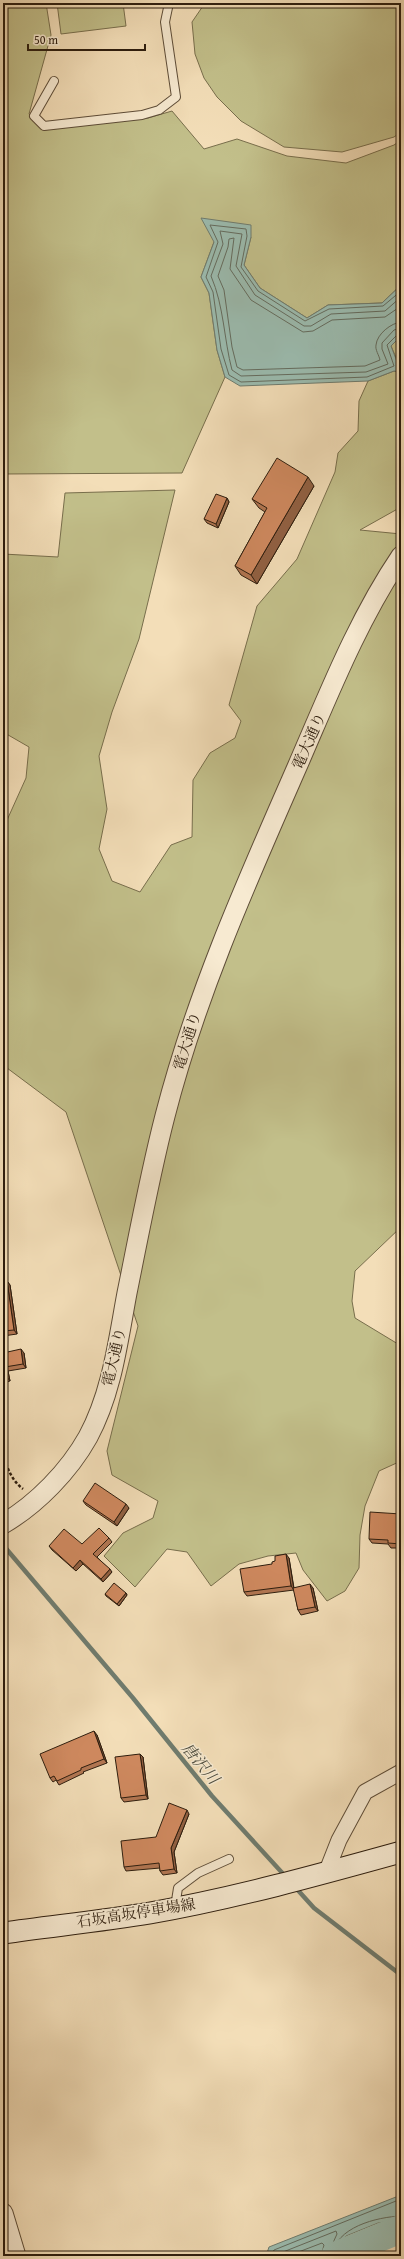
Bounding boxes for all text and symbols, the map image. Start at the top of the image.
scale bar [28,26,145,52]
text: 50 m [34,31,58,48]
street label: 電大通り [287,709,330,772]
street label: 電大通り [168,1009,205,1073]
street label: 電大通り [97,1325,130,1388]
water label: 唐沢川 [176,1737,227,1791]
street label: 石坂高坂停車場線 [75,1893,197,1932]

